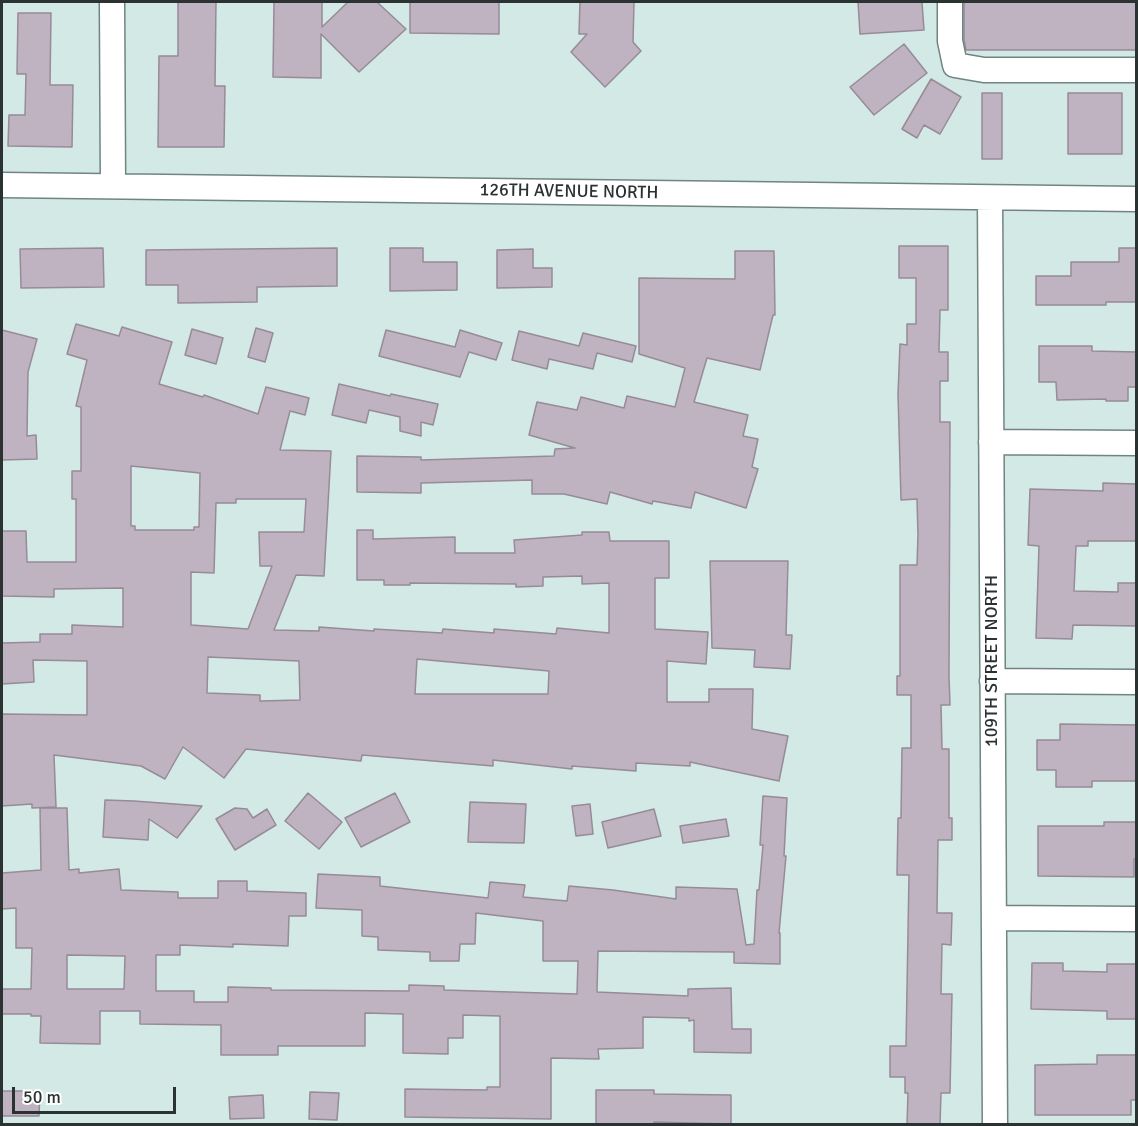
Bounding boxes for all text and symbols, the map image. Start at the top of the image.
street label: 126TH AVENUE NORTH [479,180,659,204]
street label: 109TH STREET NORTH [981,575,1003,747]
scale bar [15,1075,178,1113]
text: 50 m [23,1086,61,1108]

